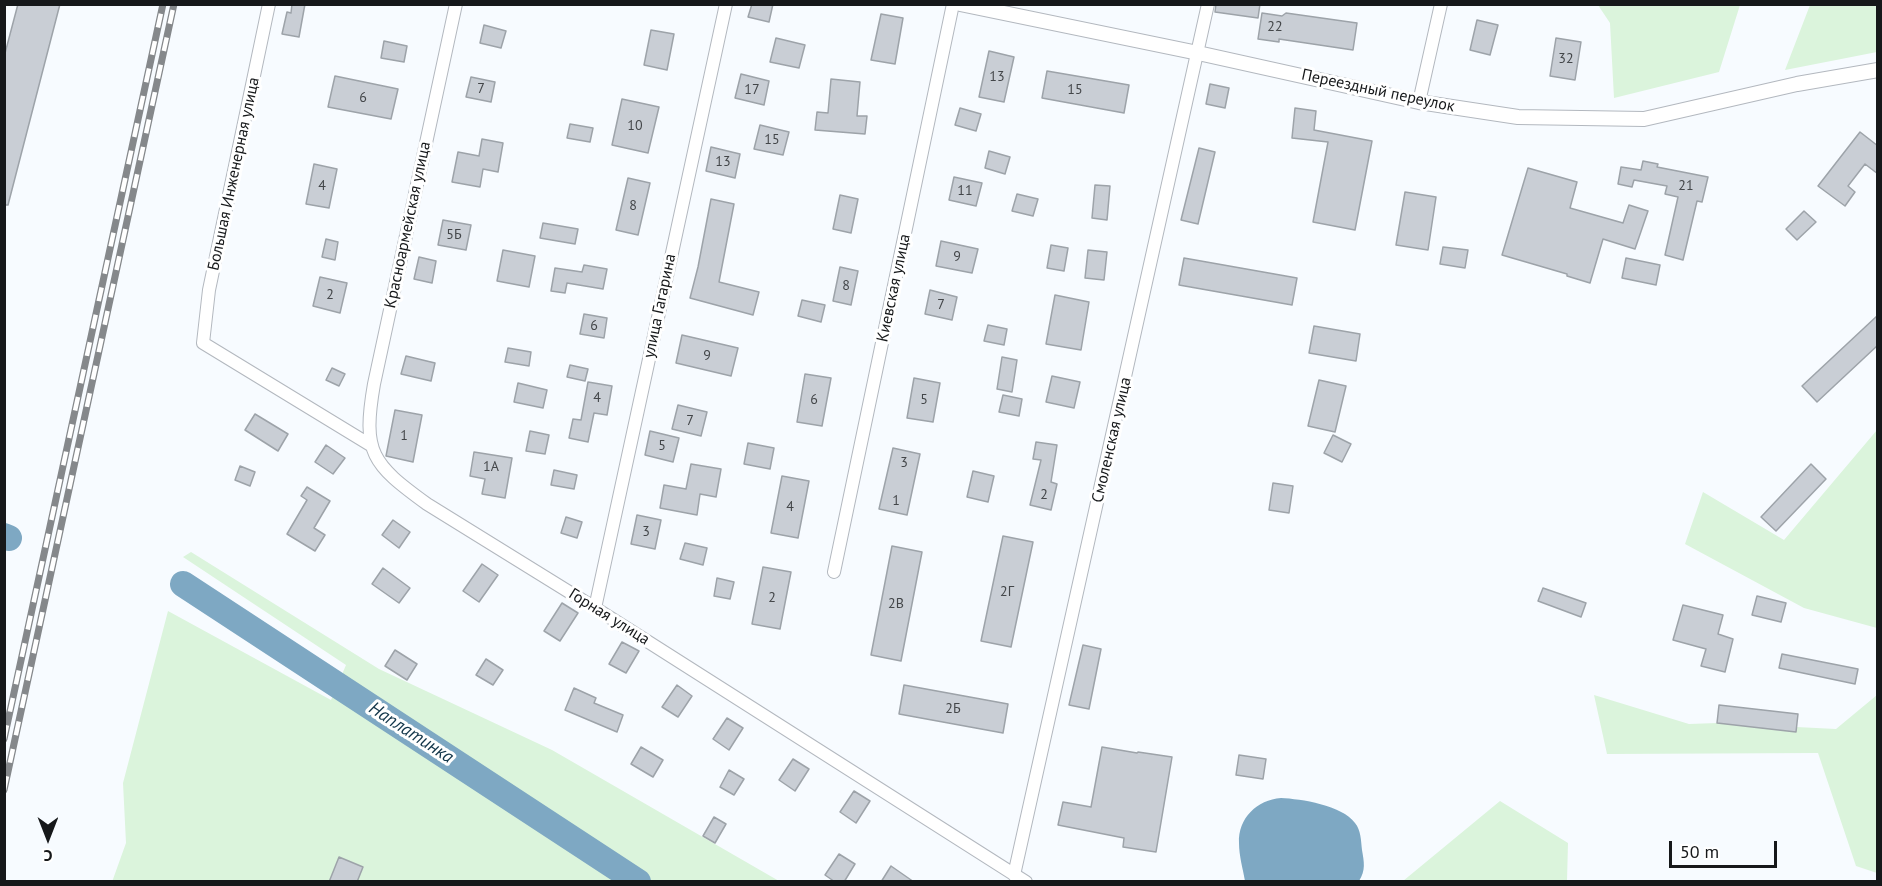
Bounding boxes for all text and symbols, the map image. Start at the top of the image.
house number: 22 [1267,19,1283,35]
house number: 32 [1558,51,1574,67]
street label: Переездный переулок [1300,65,1456,117]
house number: 13 [989,69,1005,85]
street label: Большая Инженерная улица [204,76,264,272]
house number: 7 [477,81,485,97]
house number: 17 [744,82,760,98]
house number: 15 [1067,82,1083,98]
house number: 6 [359,90,367,106]
house number: 10 [627,118,643,134]
house number: 15 [764,132,780,148]
street label: Красноармейская улица [381,140,435,310]
house number: 13 [715,154,731,170]
house number: 4 [318,178,326,194]
house number: 21 [1678,178,1694,194]
house number: 11 [957,183,973,199]
house number: 8 [629,198,637,214]
house number: 5Б [446,227,462,243]
street label: Киевская улица [873,232,915,344]
house number: 9 [953,249,961,265]
street label: улица Гагарина [640,252,680,360]
house number: 8 [842,278,850,294]
house number: 2 [326,287,334,303]
house number: 7 [937,297,945,313]
house number: 6 [590,318,598,334]
house number: 9 [703,348,711,364]
street label: Смоленская улица [1088,375,1136,505]
house number: 4 [593,390,601,406]
house number: 6 [810,392,818,408]
house number: 5 [920,392,928,408]
house number: 7 [686,413,694,429]
house number: 1 [400,428,408,444]
house number: 5 [658,438,666,454]
house number: 3 [900,455,908,471]
house number: 1A [483,459,499,475]
house number: 2 [1040,487,1048,503]
house number: 1 [892,493,900,509]
house number: 4 [786,499,794,515]
house number: 3 [642,524,650,540]
house number: 2Г [1000,584,1014,600]
street label: Горная улица [565,585,653,649]
house number: 2 [768,590,776,606]
house number: 2В [888,596,904,612]
water label: Наплатинка [365,698,457,768]
house number: 2Б [945,701,961,717]
north arrow [18,808,78,868]
scale bar [1672,829,1780,867]
text: 50 m [1680,840,1719,863]
text: С [44,846,52,866]

